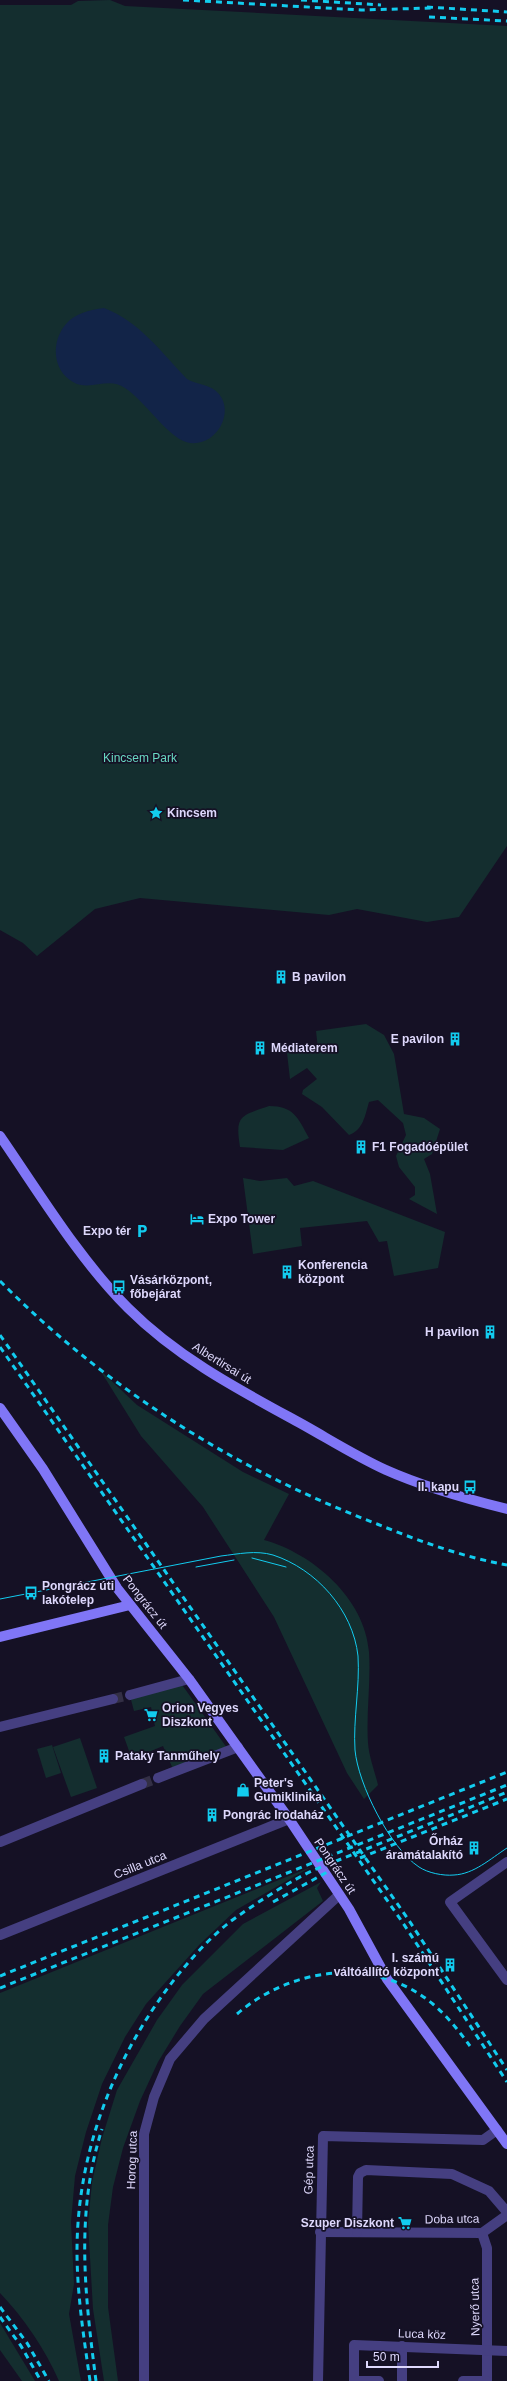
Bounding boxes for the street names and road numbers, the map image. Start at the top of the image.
street label: Albertirsai út [190,1339,255,1387]
street label: Pongrácz út [120,1572,171,1632]
street label: Pongrácz út [311,1836,359,1897]
street label: Csilla utca [112,1848,169,1882]
street label: Horog utca [124,2130,140,2190]
street label: Gép utca [301,2145,317,2195]
street label: Doba utca [425,2212,480,2226]
street label: Nyerő utca [467,2278,483,2336]
street label: Luca köz [398,2326,446,2342]

